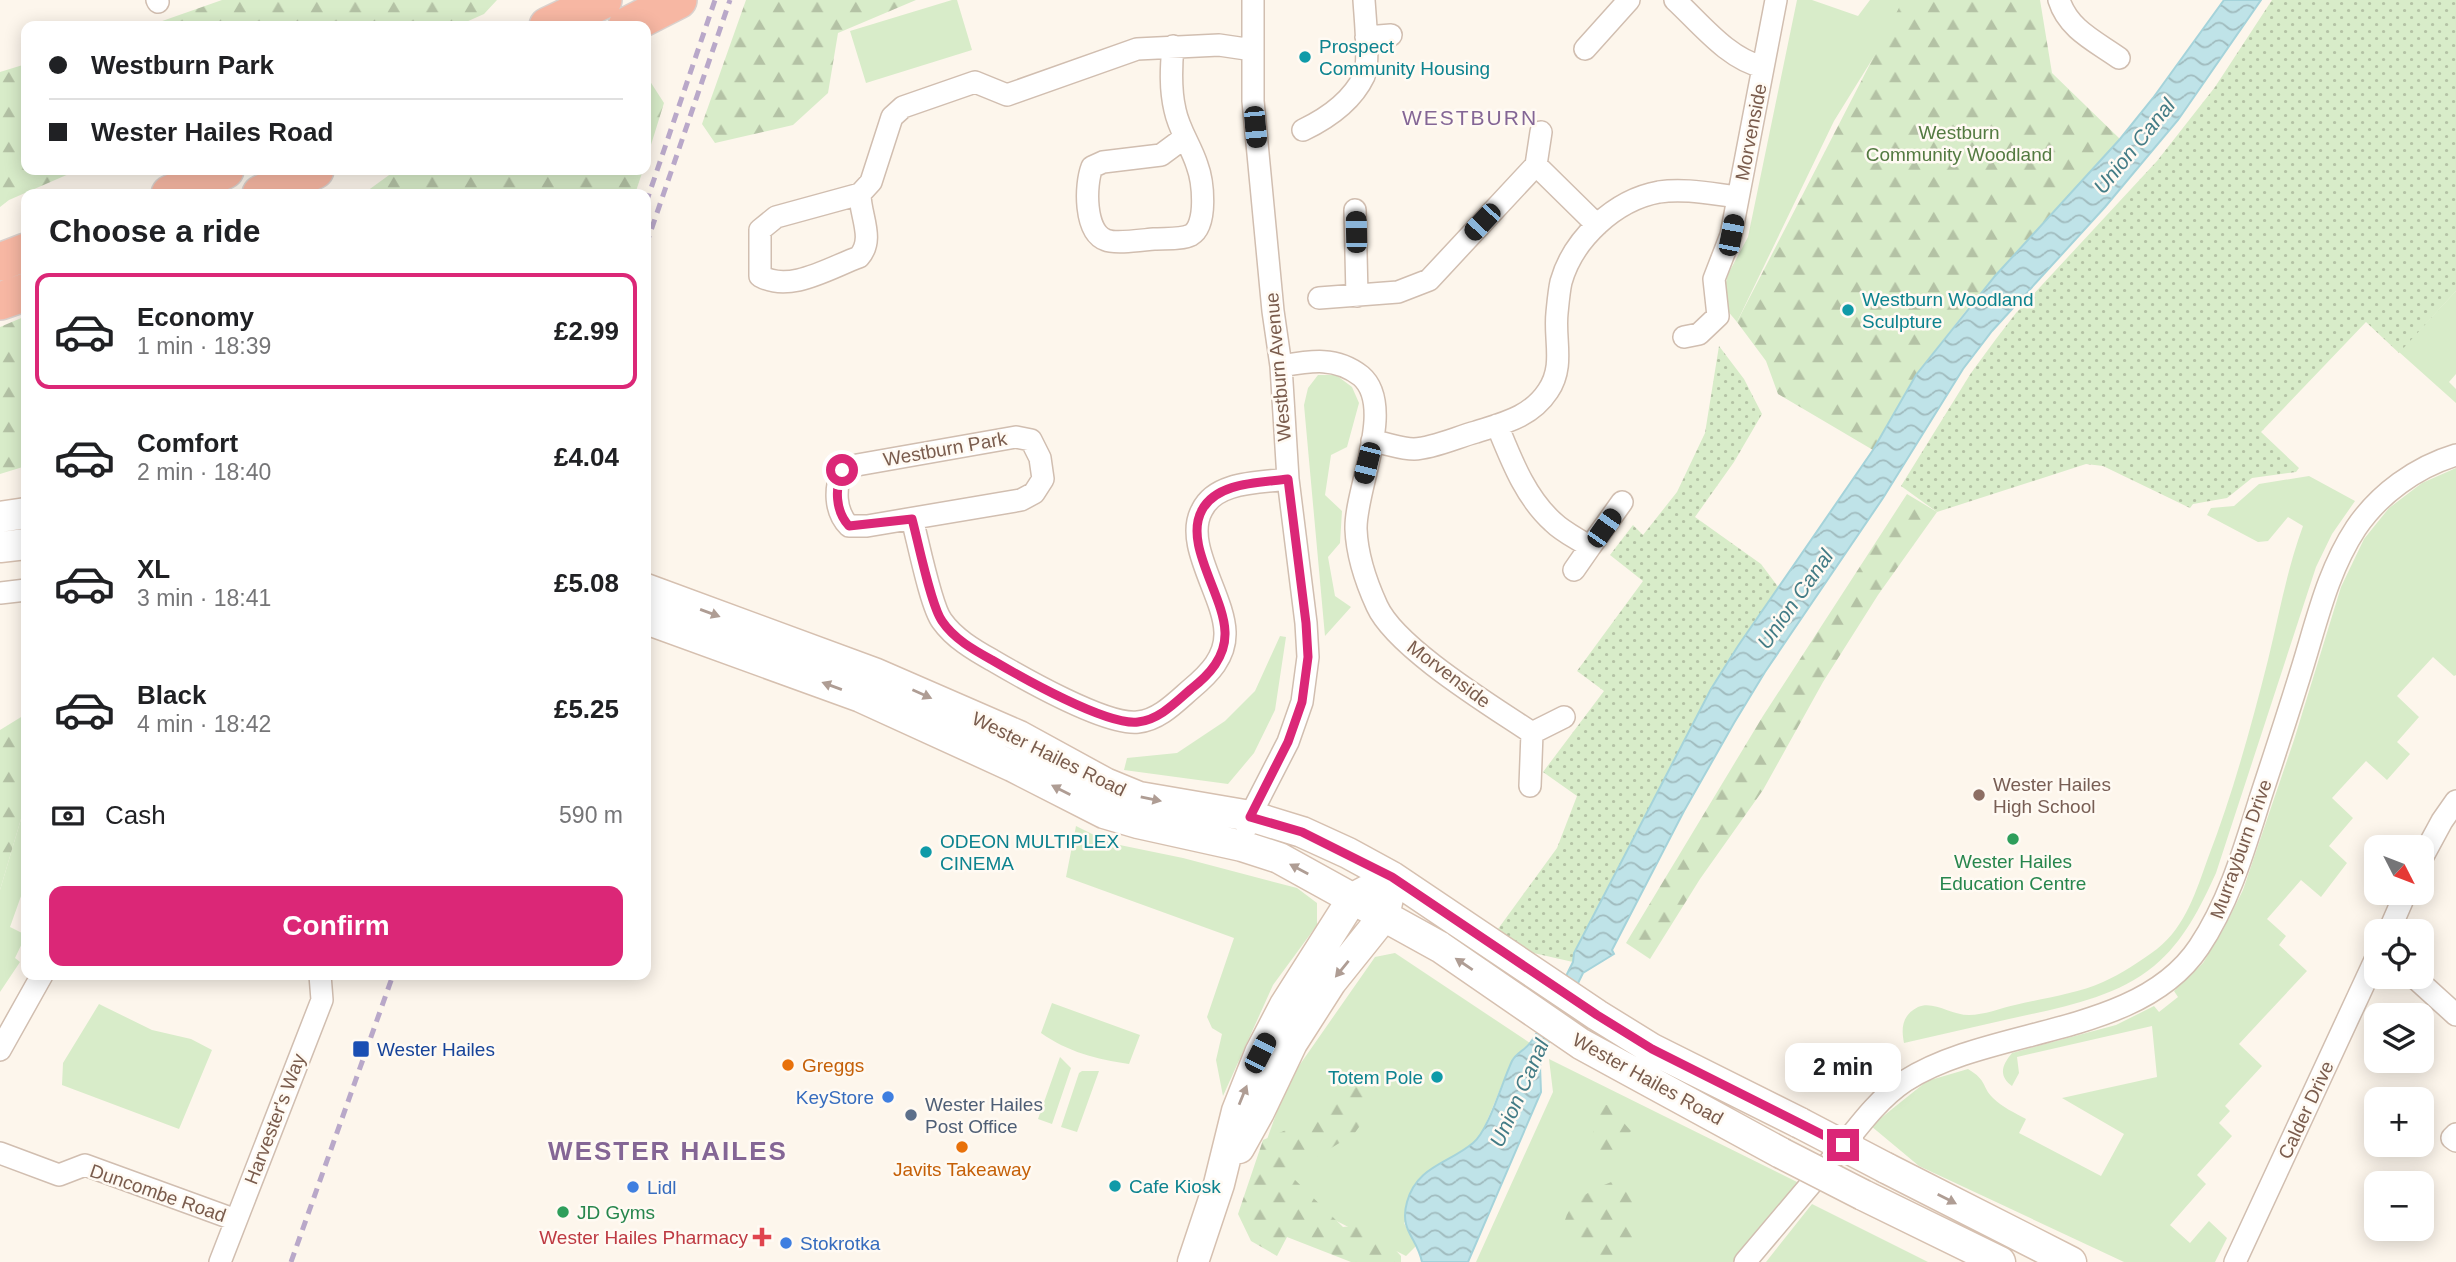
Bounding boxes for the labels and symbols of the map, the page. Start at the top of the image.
place label: Prospect Community Housing [1319,36,1490,79]
marker: Prospect Community Housing [1297,49,1313,65]
street label: Morvenside [1731,82,1771,182]
water label: Union Canal [2089,93,2180,198]
car [1243,105,1268,149]
district label: WESTBURN [1402,106,1538,129]
park label: Westburn Community Woodland [1866,122,2052,165]
car [1460,199,1505,245]
car [1346,211,1367,253]
car [1717,212,1746,258]
place label: Westburn Woodland Sculpture [1862,289,2033,332]
street label: Westburn Avenue [1261,292,1295,442]
marker: Westburn Woodland Sculpture [1840,302,1856,318]
street label: Westburn Park [881,428,1009,470]
car [1352,440,1383,486]
route start [826,454,858,486]
car [1584,505,1625,551]
water label: Union Canal [1752,544,1838,653]
one-way arrow [699,608,720,619]
street label: Morvenside [1403,636,1495,712]
one-way arrow [821,680,842,691]
one-way arrow [912,689,933,700]
street label: Wester Hailes Road [969,708,1129,800]
place label: Wester Hailes High School [1993,774,2111,817]
street label: Murrayburn Drive [2206,776,2276,922]
one-way arrow [1051,785,1071,796]
marker: Wester Hailes High School [1971,787,1987,803]
one-way arrow [1140,794,1162,805]
place label: ODEON MULTIPLEX CINEMA [940,831,1119,874]
marker: Wester Hailes Education Centre [2005,831,2021,847]
north arrow [2364,835,2434,905]
marker: ODEON MULTIPLEX CINEMA [918,844,934,860]
place label: Wester Hailes Education Centre [1940,851,2086,894]
one-way arrow [1289,863,1309,875]
one-way arrow [1455,957,1473,971]
one-way arrow [1335,960,1349,978]
street label: Wester Hailes Road [1569,1029,1727,1129]
car [1242,1030,1279,1076]
water label: Union Canal [1485,1034,1554,1150]
marker: Wester Hailes [351,1039,371,1059]
place label: Wester Hailes [377,1039,495,1060]
callout: 2 min [1785,1044,1901,1092]
street label: Harvester's Way [240,1050,310,1187]
place label: Greggs [802,1055,864,1076]
marker: Greggs [780,1057,796,1073]
street label: Calder Drive [2274,1058,2338,1162]
place label: Totem Pole [1328,1067,1423,1088]
marker: Totem Pole [1429,1069,1445,1085]
one-way arrow [1238,1084,1249,1105]
place label: KeyStore [796,1087,874,1108]
marker: KeyStore [880,1089,896,1105]
place label: Wester Hailes Post Office [925,1094,1043,1137]
marker: Wester Hailes Post Office [903,1107,919,1123]
route end [1827,1129,1859,1161]
district label: WESTER HAILES [548,1136,788,1166]
marker: Javits Takeaway [954,1139,970,1155]
place label: Javits Takeaway [893,1159,1031,1180]
street label: Duncombe Road [87,1160,229,1226]
place label: Cafe Kiosk [1129,1176,1221,1197]
place label: Lidl [647,1177,677,1198]
marker: Cafe Kiosk [1107,1178,1123,1194]
marker: Lidl [625,1179,641,1195]
one-way arrow [1937,1193,1957,1204]
place label: JD Gyms [577,1202,655,1223]
marker: JD Gyms [555,1204,571,1220]
place label: Wester Hailes Pharmacy [539,1227,748,1248]
marker: Wester Hailes Pharmacy [754,1229,770,1245]
place label: Stokrotka [800,1233,881,1254]
marker: Stokrotka [778,1235,794,1251]

